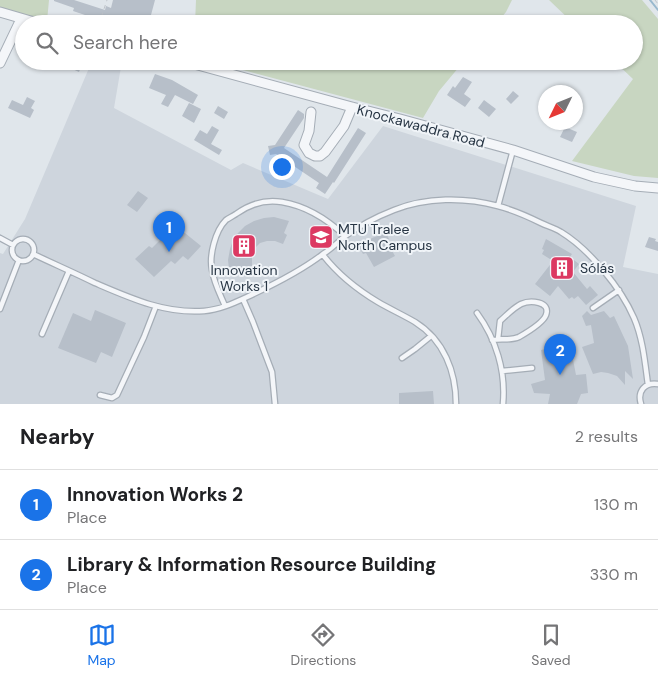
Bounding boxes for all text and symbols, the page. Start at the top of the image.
search box [15,15,643,70]
icon: search [33,29,61,57]
text: Search here [73,30,178,55]
north arrow [538,85,583,130]
street label: Knockawaddra Road [355,100,487,152]
your location [269,154,295,180]
pin: 1 [153,211,185,252]
place label: MTU Tralee North Campus [338,220,432,254]
school or university icon: MTU Tralee North Campus [308,224,334,250]
building icon: Innovation Works 1 [231,233,257,259]
building icon: Sólás [549,255,575,281]
place label: Sólás [580,259,614,277]
place label: Innovation Works 1 [211,261,277,295]
pin: 2 [544,334,576,375]
text: Nearby [20,423,94,451]
text: 2 results [575,426,638,447]
text: Innovation Works 2 [67,482,243,507]
text: 1 [33,494,39,515]
text: 130 m [594,494,638,515]
text: Place [67,507,107,528]
text: Library & Information Resource Building [67,552,436,577]
text: 2 [31,564,41,585]
text: 330 m [590,564,638,585]
text: Place [67,577,107,598]
tab: Map [87,621,116,669]
tab: Directions [291,621,356,669]
tab: Saved [531,621,571,669]

